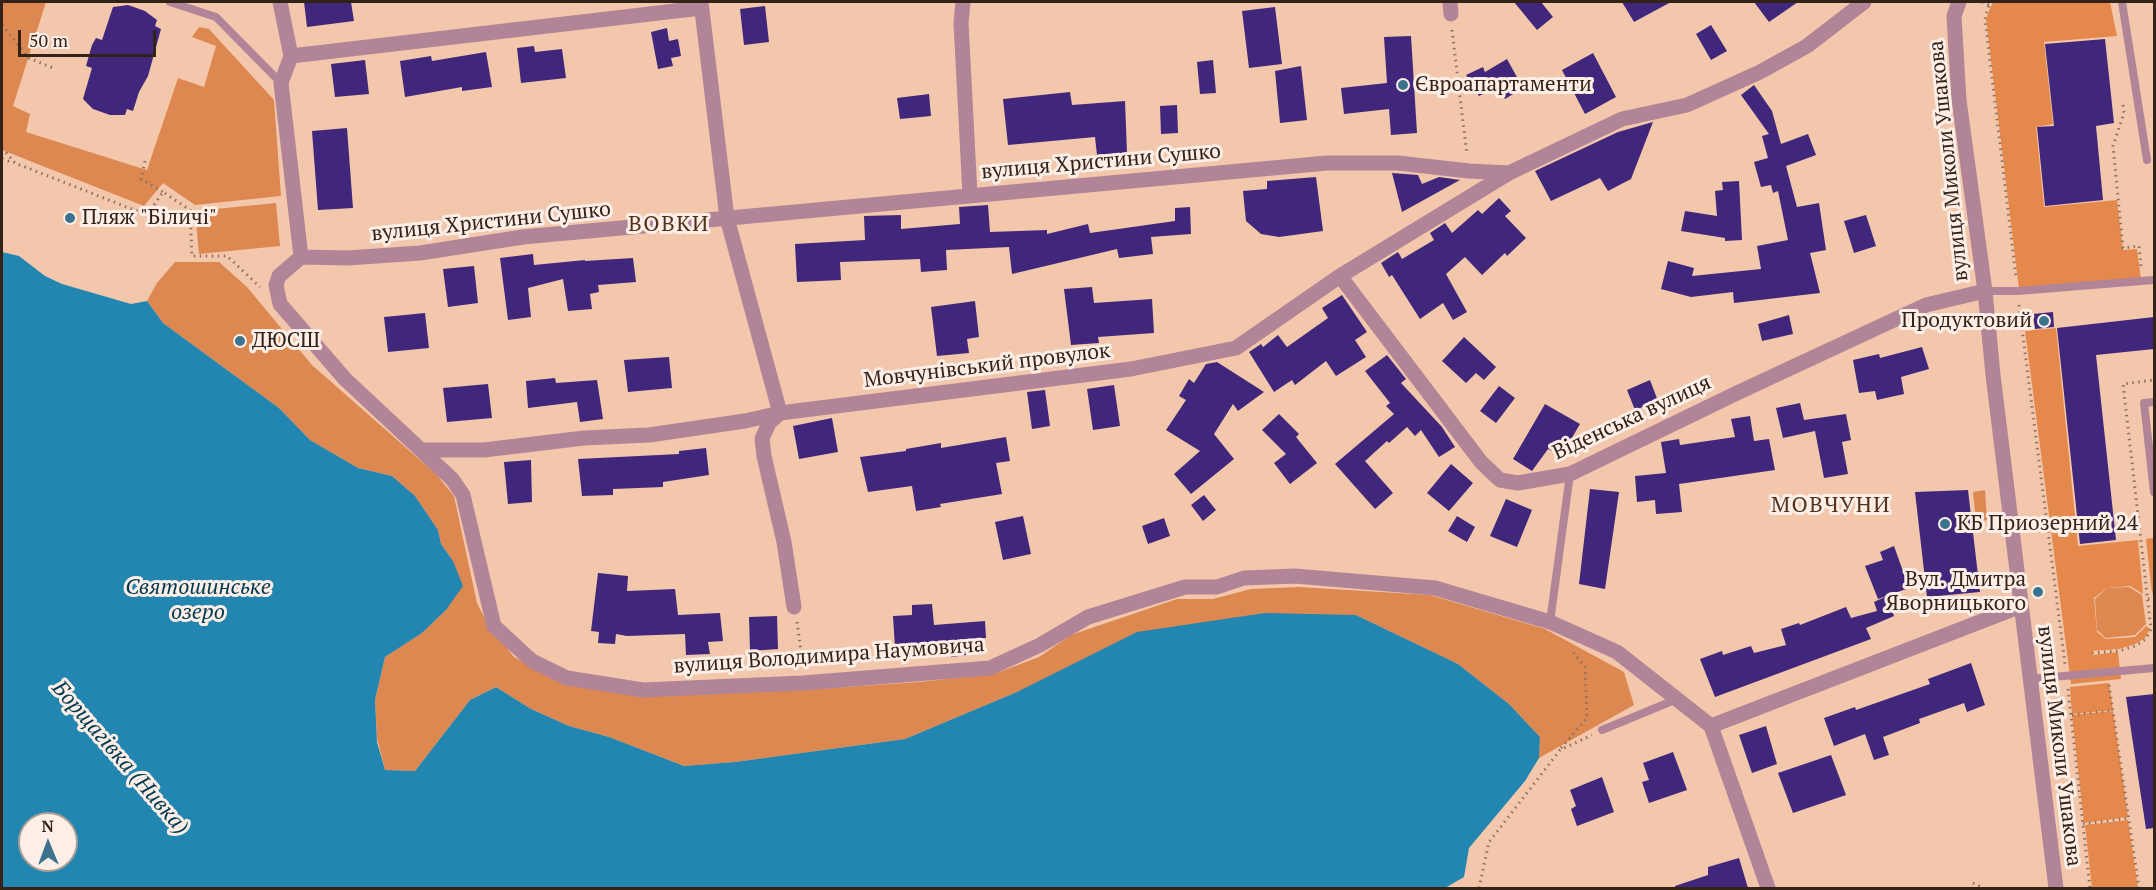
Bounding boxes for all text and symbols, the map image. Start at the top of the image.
scale bar [21,18,159,56]
text: 50 m [29,28,68,52]
street label: вулиця Миколи Ушакова [1924,39,1974,283]
place label: Євроапартаменти [1415,72,1592,98]
marker: Євроапартаменти [1396,78,1410,92]
street label: вулиця Христини Сушко [980,139,1222,185]
street label: вулиця Христини Сушко [370,197,612,247]
place label: Пляж "Біличі" [82,205,217,231]
marker: Пляж "Біличі" [63,211,77,225]
district label: ВОВКИ [628,212,710,238]
place label: Продуктовий [1901,308,2032,334]
marker: Продуктовий [2037,314,2051,328]
place label: ДЮСШ [252,328,320,354]
marker: ДЮСШ [233,334,247,348]
street label: Мовчунівський провулок [862,338,1112,394]
street label: Віденська вулиця [1549,370,1715,466]
district label: МОВЧУНИ [1771,493,1891,519]
place label: КБ Приозерний 24 [1957,511,2138,537]
marker: КБ Приозерний 24 [1938,517,1952,531]
place label: Вул. Дмитра Яворницького [1885,567,2026,617]
water label: Святошинське озеро [125,575,271,626]
marker: Вул. Дмитра Яворницького [2031,585,2045,599]
street label: вулиця Миколи Ушакова [2032,624,2086,868]
street label: вулиця Володимира Наумовича [673,633,985,679]
water label: Борщагівка (Нивка) [46,676,194,840]
north arrow [18,812,78,872]
text: N [41,815,54,837]

